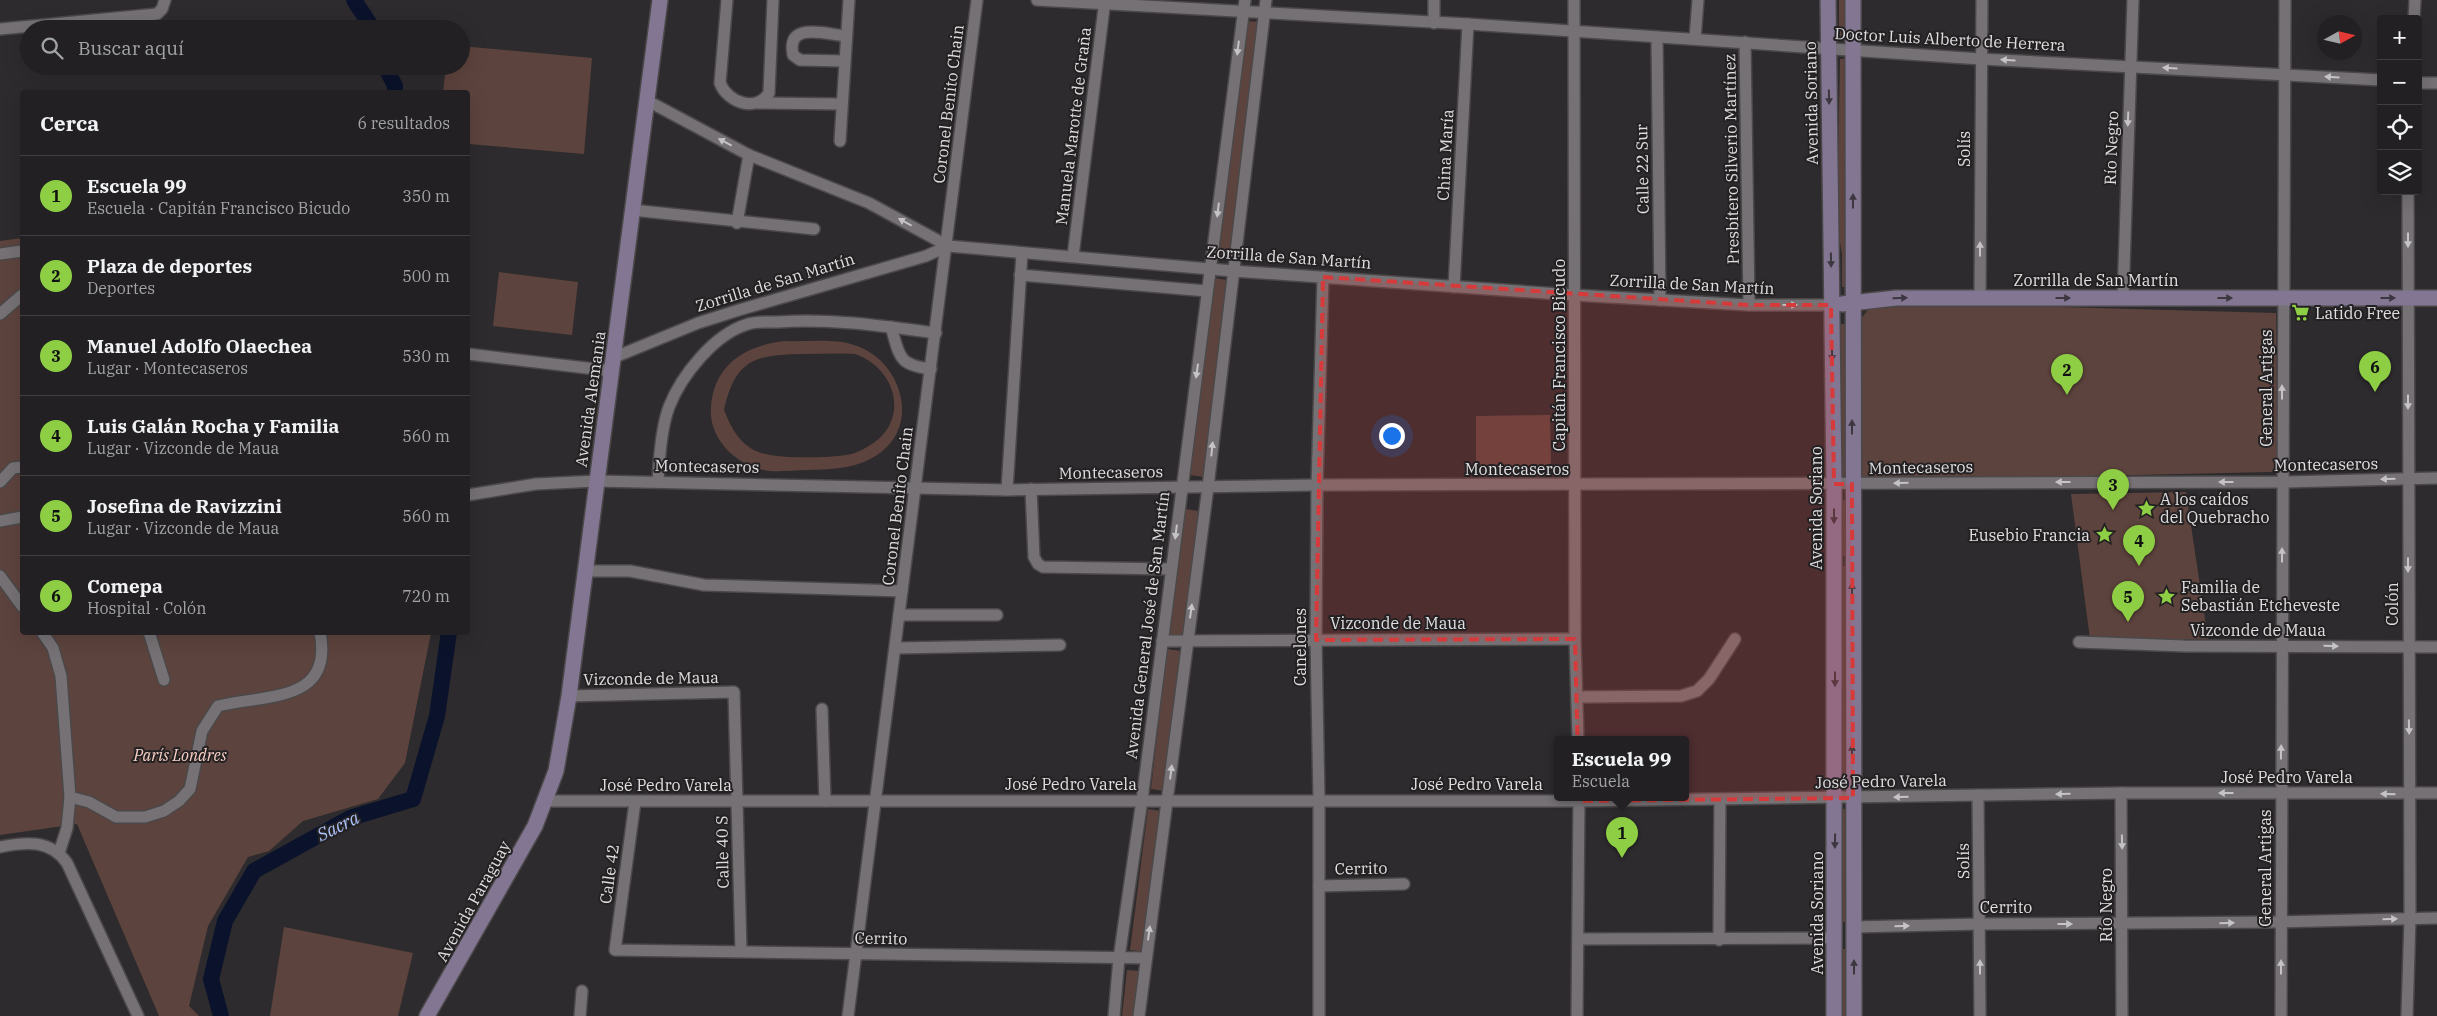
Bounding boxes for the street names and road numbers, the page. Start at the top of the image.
street label: Coronel Benito Chain [928,23,968,185]
street label: Doctor Luis Alberto de Herrera [1834,23,2066,55]
street label: Manuela Marotte de Graña [1051,26,1095,226]
street label: Avenida Soriano [1800,41,1822,165]
street label: Presbítero Silverio Martínez [1719,54,1743,264]
street label: China María [1433,108,1457,201]
street label: Río Negro [2100,111,2122,185]
street label: Calle 22 Sur [1631,124,1653,214]
street label: Solís [1954,131,1974,167]
street label: Zorrilla de San Martín [1206,241,1372,273]
street label: Zorrilla de San Martín [693,248,857,316]
street label: Capitán Francisco Bicudo [1549,259,1569,451]
street label: Zorrilla de San Martín [1609,270,1775,298]
street label: Zorrilla de San Martín [2013,270,2179,290]
street label: Avenida Alemania [571,329,609,468]
street label: General Artigas [2256,329,2276,447]
street label: Coronel Benito Chain [877,425,917,587]
street label: Avenida Soriano [1806,446,1826,570]
street label: Montecaseros [2273,453,2379,475]
street label: Montecaseros [654,455,760,477]
street label: Montecaseros [1868,456,1974,478]
street label: Montecaseros [1465,459,1569,479]
street label: Montecaseros [1058,461,1164,483]
street label: Avenida General José de San Martín [1121,490,1173,760]
street label: Colón [2382,582,2402,626]
street label: Canelones [1290,608,1310,686]
street label: Vizconde de Maua [1330,613,1466,633]
street label: Vizconde de Maua [2190,620,2326,640]
street label: Vizconde de Maua [583,667,719,689]
street label: José Pedro Varela [2221,767,2353,787]
street label: José Pedro Varela [1815,770,1947,792]
street label: José Pedro Varela [1005,774,1137,794]
street label: José Pedro Varela [1411,774,1543,794]
street label: José Pedro Varela [600,775,732,795]
street label: General Artigas [2255,809,2275,927]
street label: Calle 40 S [711,815,733,889]
street label: Avenida Paraguay [432,837,515,965]
street label: Calle 42 [595,843,623,905]
street label: Solís [1953,843,1973,879]
street label: Avenida Soriano [1807,851,1827,975]
street label: Cerrito [1334,858,1388,878]
street label: Río Negro [2096,868,2116,942]
street label: Cerrito [1980,897,2032,917]
street label: Cerrito [854,928,908,948]

